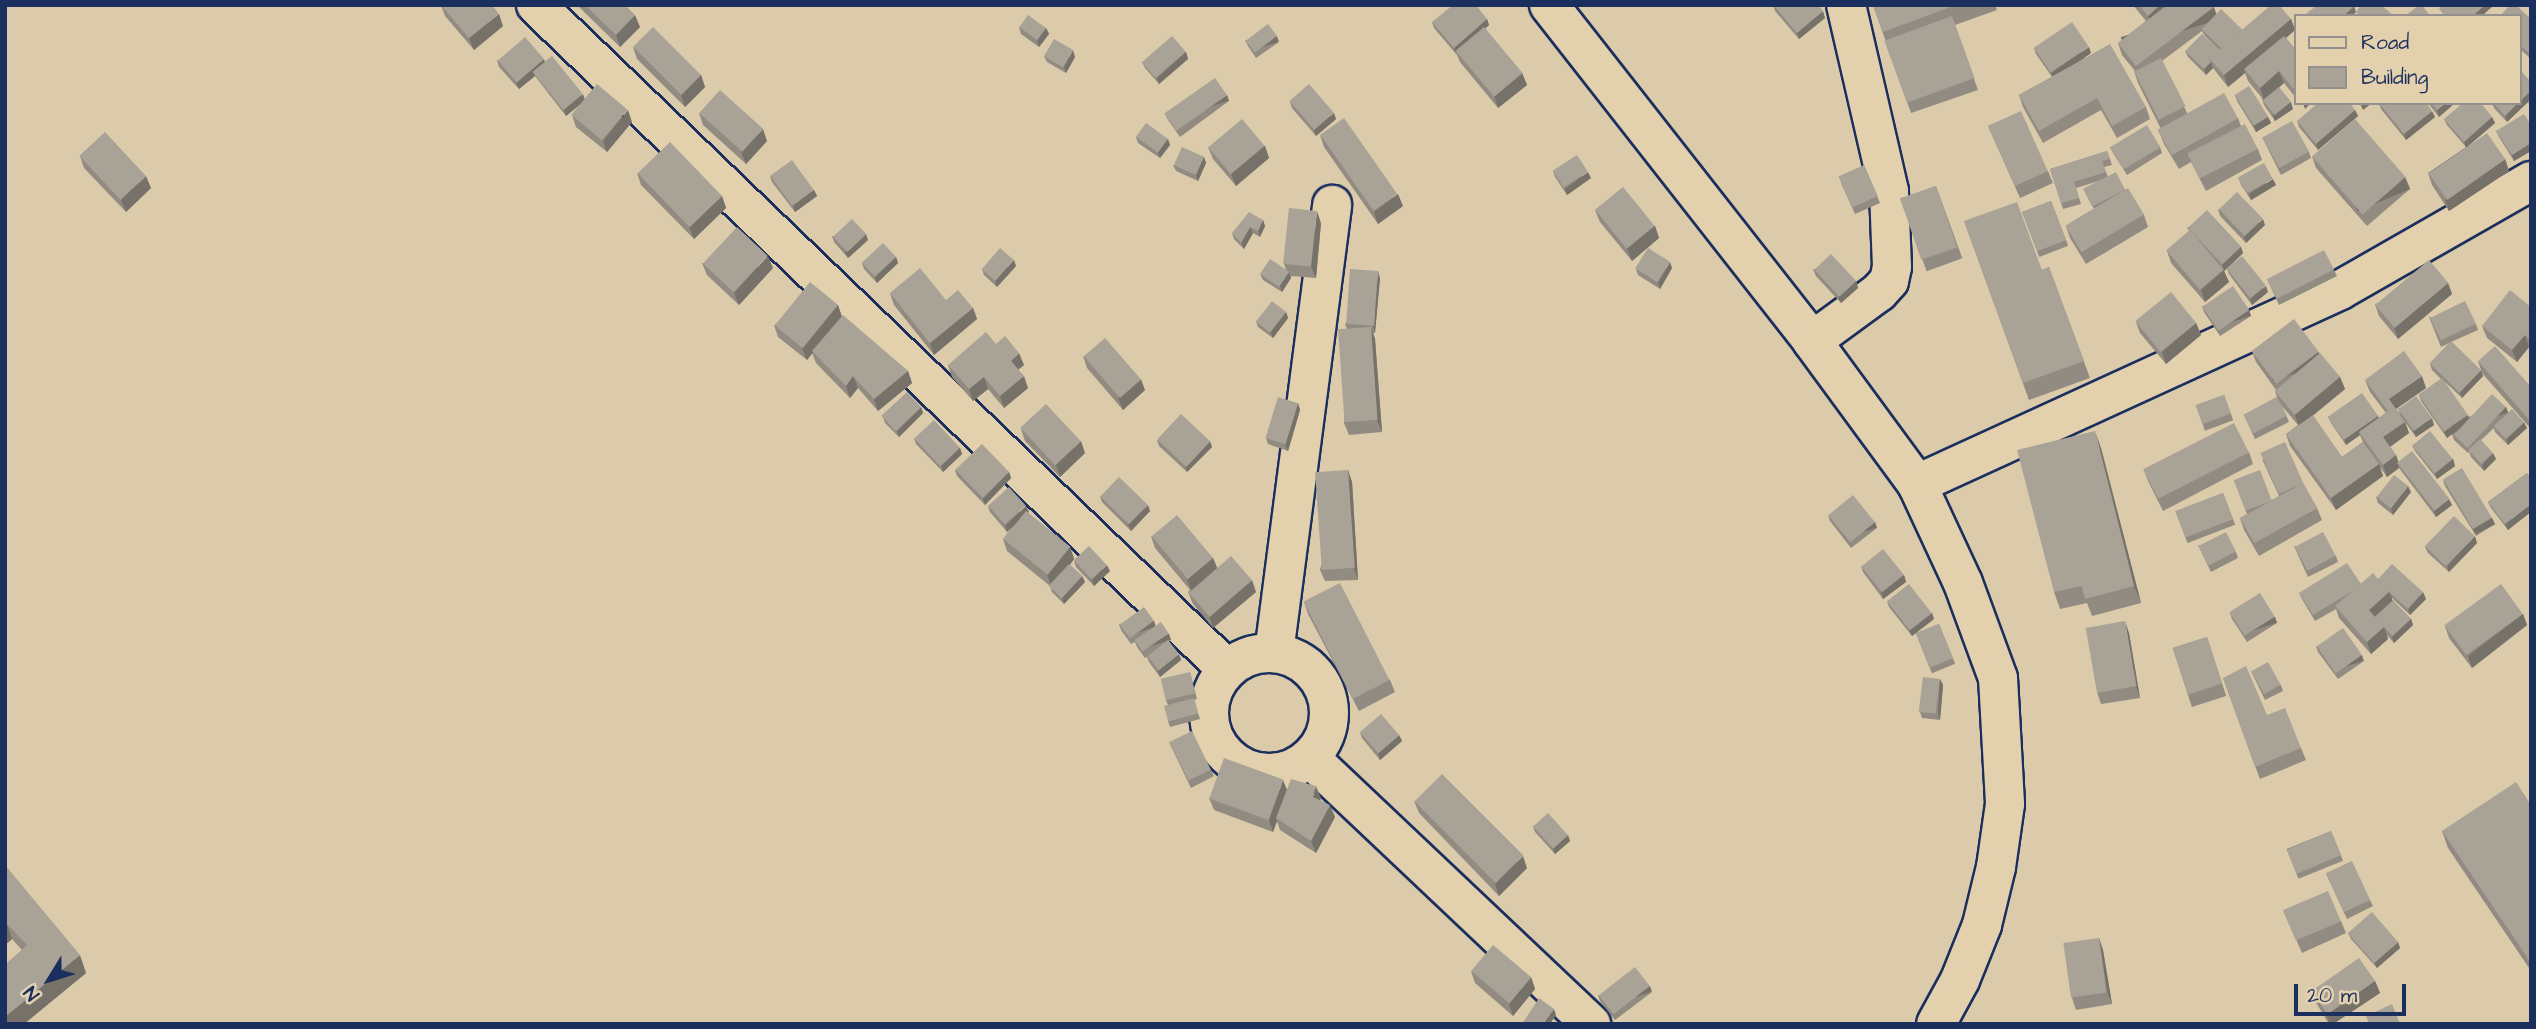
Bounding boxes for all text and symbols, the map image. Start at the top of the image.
legend [2294,14,2522,105]
text: Road [2361,28,2409,57]
text: Building [2361,63,2428,92]
north arrow [14,945,84,1015]
scale bar [2298,970,2410,1014]
text: N [18,980,46,1006]
text: 20 m [2307,981,2357,1010]

